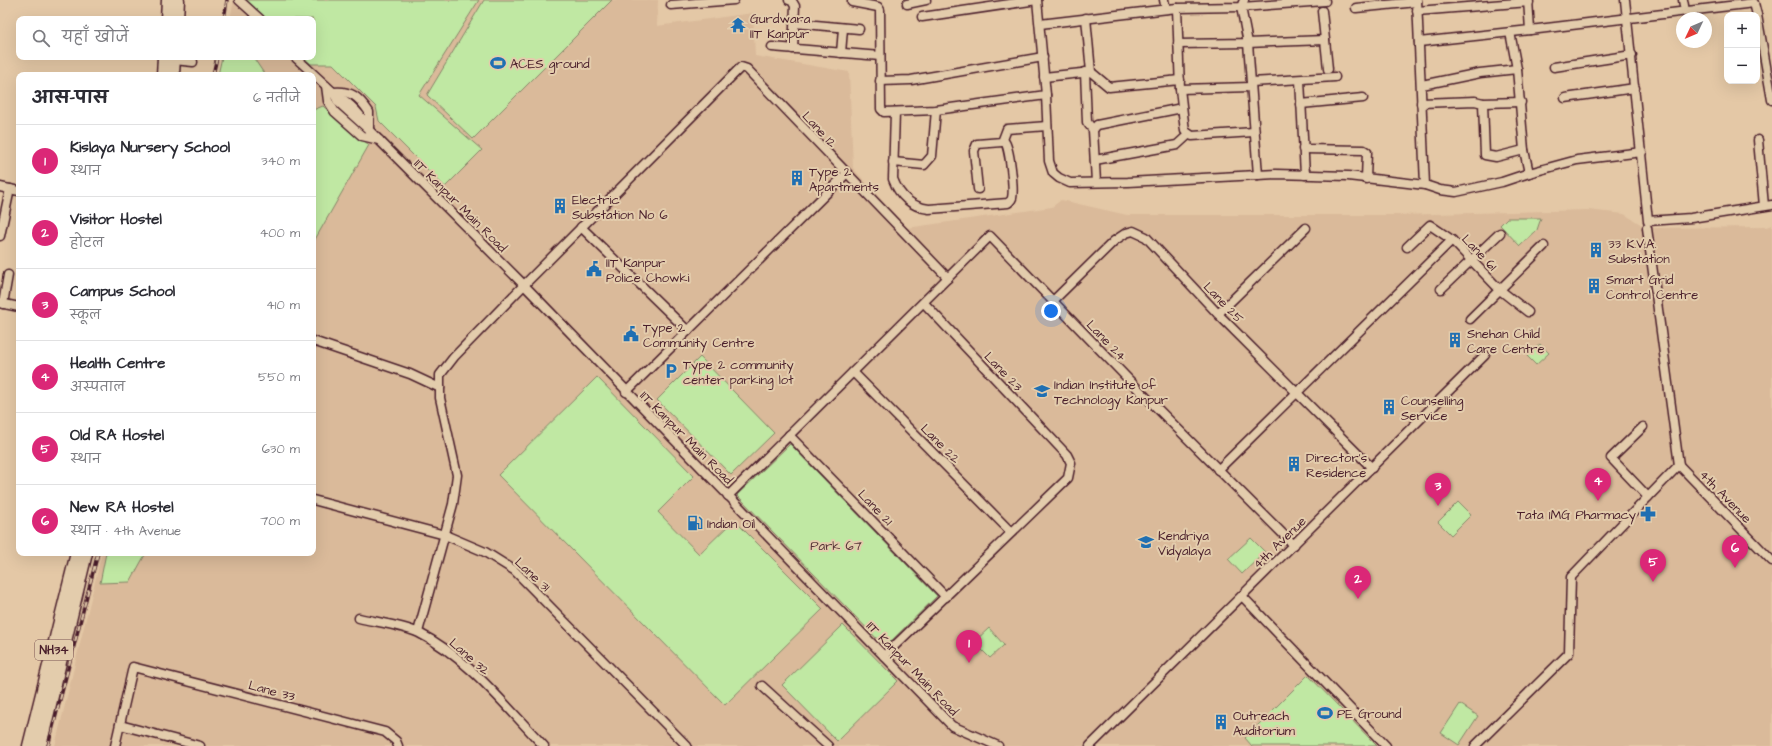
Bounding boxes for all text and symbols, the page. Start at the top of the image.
place label: Gurdwara IIT Kanpur [750,10,811,43]
north arrow [1676,12,1712,48]
map controls [1724,12,1760,84]
button: + [1724,12,1760,48]
search box [16,16,316,60]
temple icon: Gurdwara IIT Kanpur [729,16,747,34]
icon: search [30,27,52,49]
text: यहाँ खोजें [62,27,129,48]
button: − [1724,48,1760,84]
sports icon: ACES ground [489,54,507,72]
place label: ACES ground [510,55,590,74]
text: आस-पास [32,86,108,110]
text: 6 नतीजे [253,89,300,107]
street label: Lane 12 [798,108,841,152]
text: Kislaya Nursery School [70,137,230,158]
text: 1 [44,152,46,170]
text: 340 m [261,152,300,170]
street label: IIT Kanpur Main Road [410,155,511,257]
text: स्थान [70,162,101,180]
place label: Type 2 Apartments [809,163,880,196]
building icon: Type 2 Apartments [788,169,806,187]
place label: Electric Substation No 6 [572,191,668,224]
building icon: Electric Substation No 6 [551,197,569,215]
text: Visitor Hostel [70,209,162,230]
text: 2 [41,224,49,242]
text: 400 m [259,224,300,242]
street label: Lane 61 [1457,231,1501,275]
text: होटल [70,234,104,252]
place label: 33 K.V.A. Substation [1608,235,1670,268]
building icon: 33 K.V.A. Substation [1587,241,1605,259]
place label: IIT Kanpur Police Chowki [606,254,690,287]
public building icon: IIT Kanpur Police Chowki [585,260,603,278]
place label: Smart Grid Control Centre [1606,271,1698,304]
building icon: Smart Grid Control Centre [1585,277,1603,295]
street label: Lane 25 [1199,278,1247,327]
text: Campus School [70,281,175,302]
text: 3 [42,296,48,314]
text: 410 m [266,296,300,314]
your location [1041,301,1061,321]
text: स्कूल [70,306,101,324]
street label: Lane 24 [1082,316,1130,365]
place label: Type 2 Community Centre [643,319,755,353]
public building icon: Type 2 Community Centre [622,325,640,343]
place label: Snehan Child Care Centre [1467,325,1544,358]
building icon: Snehan Child Care Centre [1446,331,1464,349]
street label: Lane 23 [980,348,1027,396]
text: Health Centre [70,353,165,374]
place label: Type 2 community center parking lot [683,356,794,390]
parking icon: Type 2 community center parking lot [662,362,680,380]
text: 4 [41,368,49,386]
text: 550 m [258,368,300,386]
place label: Indian Institute of Technology Kanpur [1054,376,1168,410]
text: अस्पताल [70,378,125,396]
school or university icon: Indian Institute of Technology Kanpur [1033,382,1051,400]
street label: IIT Kanpur Main Road [636,387,737,489]
place label: Counselling Service [1401,392,1464,425]
building icon: Counselling Service [1380,398,1398,416]
street label: Lane 22 [917,420,964,468]
text: Old RA Hostel [70,425,164,446]
text: 5 [40,440,50,458]
text: 630 m [262,440,300,458]
place label: Director's Residence [1306,449,1368,482]
text: स्थान [70,450,101,468]
building icon: Director's Residence [1285,455,1303,473]
street label: 4th Avenue [1695,466,1755,527]
pin: 4 [1585,468,1611,501]
pin: 3 [1425,473,1451,506]
street label: Lane 21 [854,486,897,530]
text: New RA Hostel [70,497,174,518]
pharmacy icon: Tata 1MG Pharmacy [1639,505,1657,523]
place label: Tata 1MG Pharmacy [1517,506,1636,525]
text: 6 [41,512,49,530]
text: 700 m [260,512,300,530]
street label: 4th Avenue [1249,513,1310,573]
fuel station icon: Indian Oil [686,514,704,532]
place label: Indian Oil [707,515,755,533]
text: स्थान · 4th Avenue [70,522,181,540]
place label: Kendriya Vidyalaya [1158,527,1211,561]
school or university icon: Kendriya Vidyalaya [1137,533,1155,551]
pin: 6 [1722,535,1748,568]
park label: Park 67 [810,537,862,555]
pin: 5 [1640,549,1666,582]
street label: Lane 31 [511,554,554,596]
pin: 2 [1345,566,1371,599]
street label: IIT Kanpur Main Road [862,617,963,720]
pin: 1 [956,630,982,663]
street label: Lane 32 [445,634,494,680]
road number: NH34 [35,640,73,660]
street label: Lane 33 [246,676,297,706]
sports icon: PE Ground [1316,704,1334,722]
place label: PE Ground [1337,705,1402,723]
place label: Outreach Auditorium [1233,707,1296,740]
building icon: Outreach Auditorium [1212,713,1230,731]

